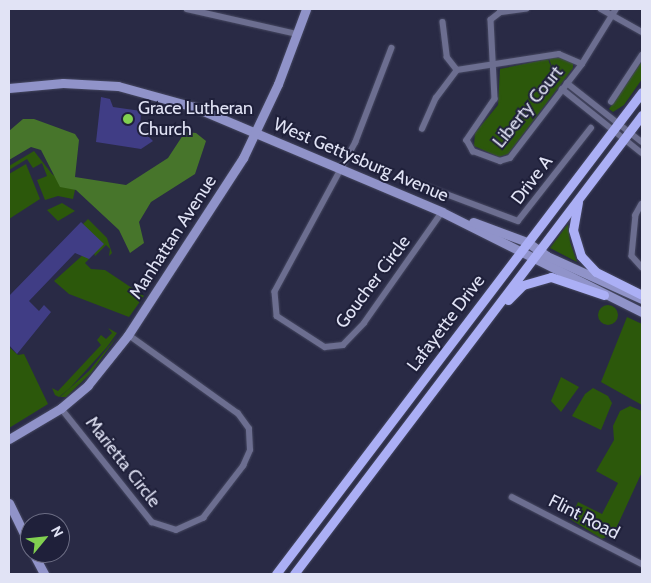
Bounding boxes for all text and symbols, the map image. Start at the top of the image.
street label: Liberty Court [489,62,567,152]
place label: Grace Lutheran Church [138,98,253,140]
marker: Grace Lutheran Church [122,113,134,125]
street label: West Gettysburg Avenue [270,113,452,207]
street label: Drive A [507,151,557,209]
street label: Manhattan Avenue [125,171,221,303]
street label: Goucher Circle [331,231,415,333]
street label: Lafayette Drive [403,270,489,376]
street label: Marietta Circle [81,412,165,512]
street label: Flint Road [545,490,623,544]
north arrow [20,513,70,563]
text: N [47,523,68,540]

